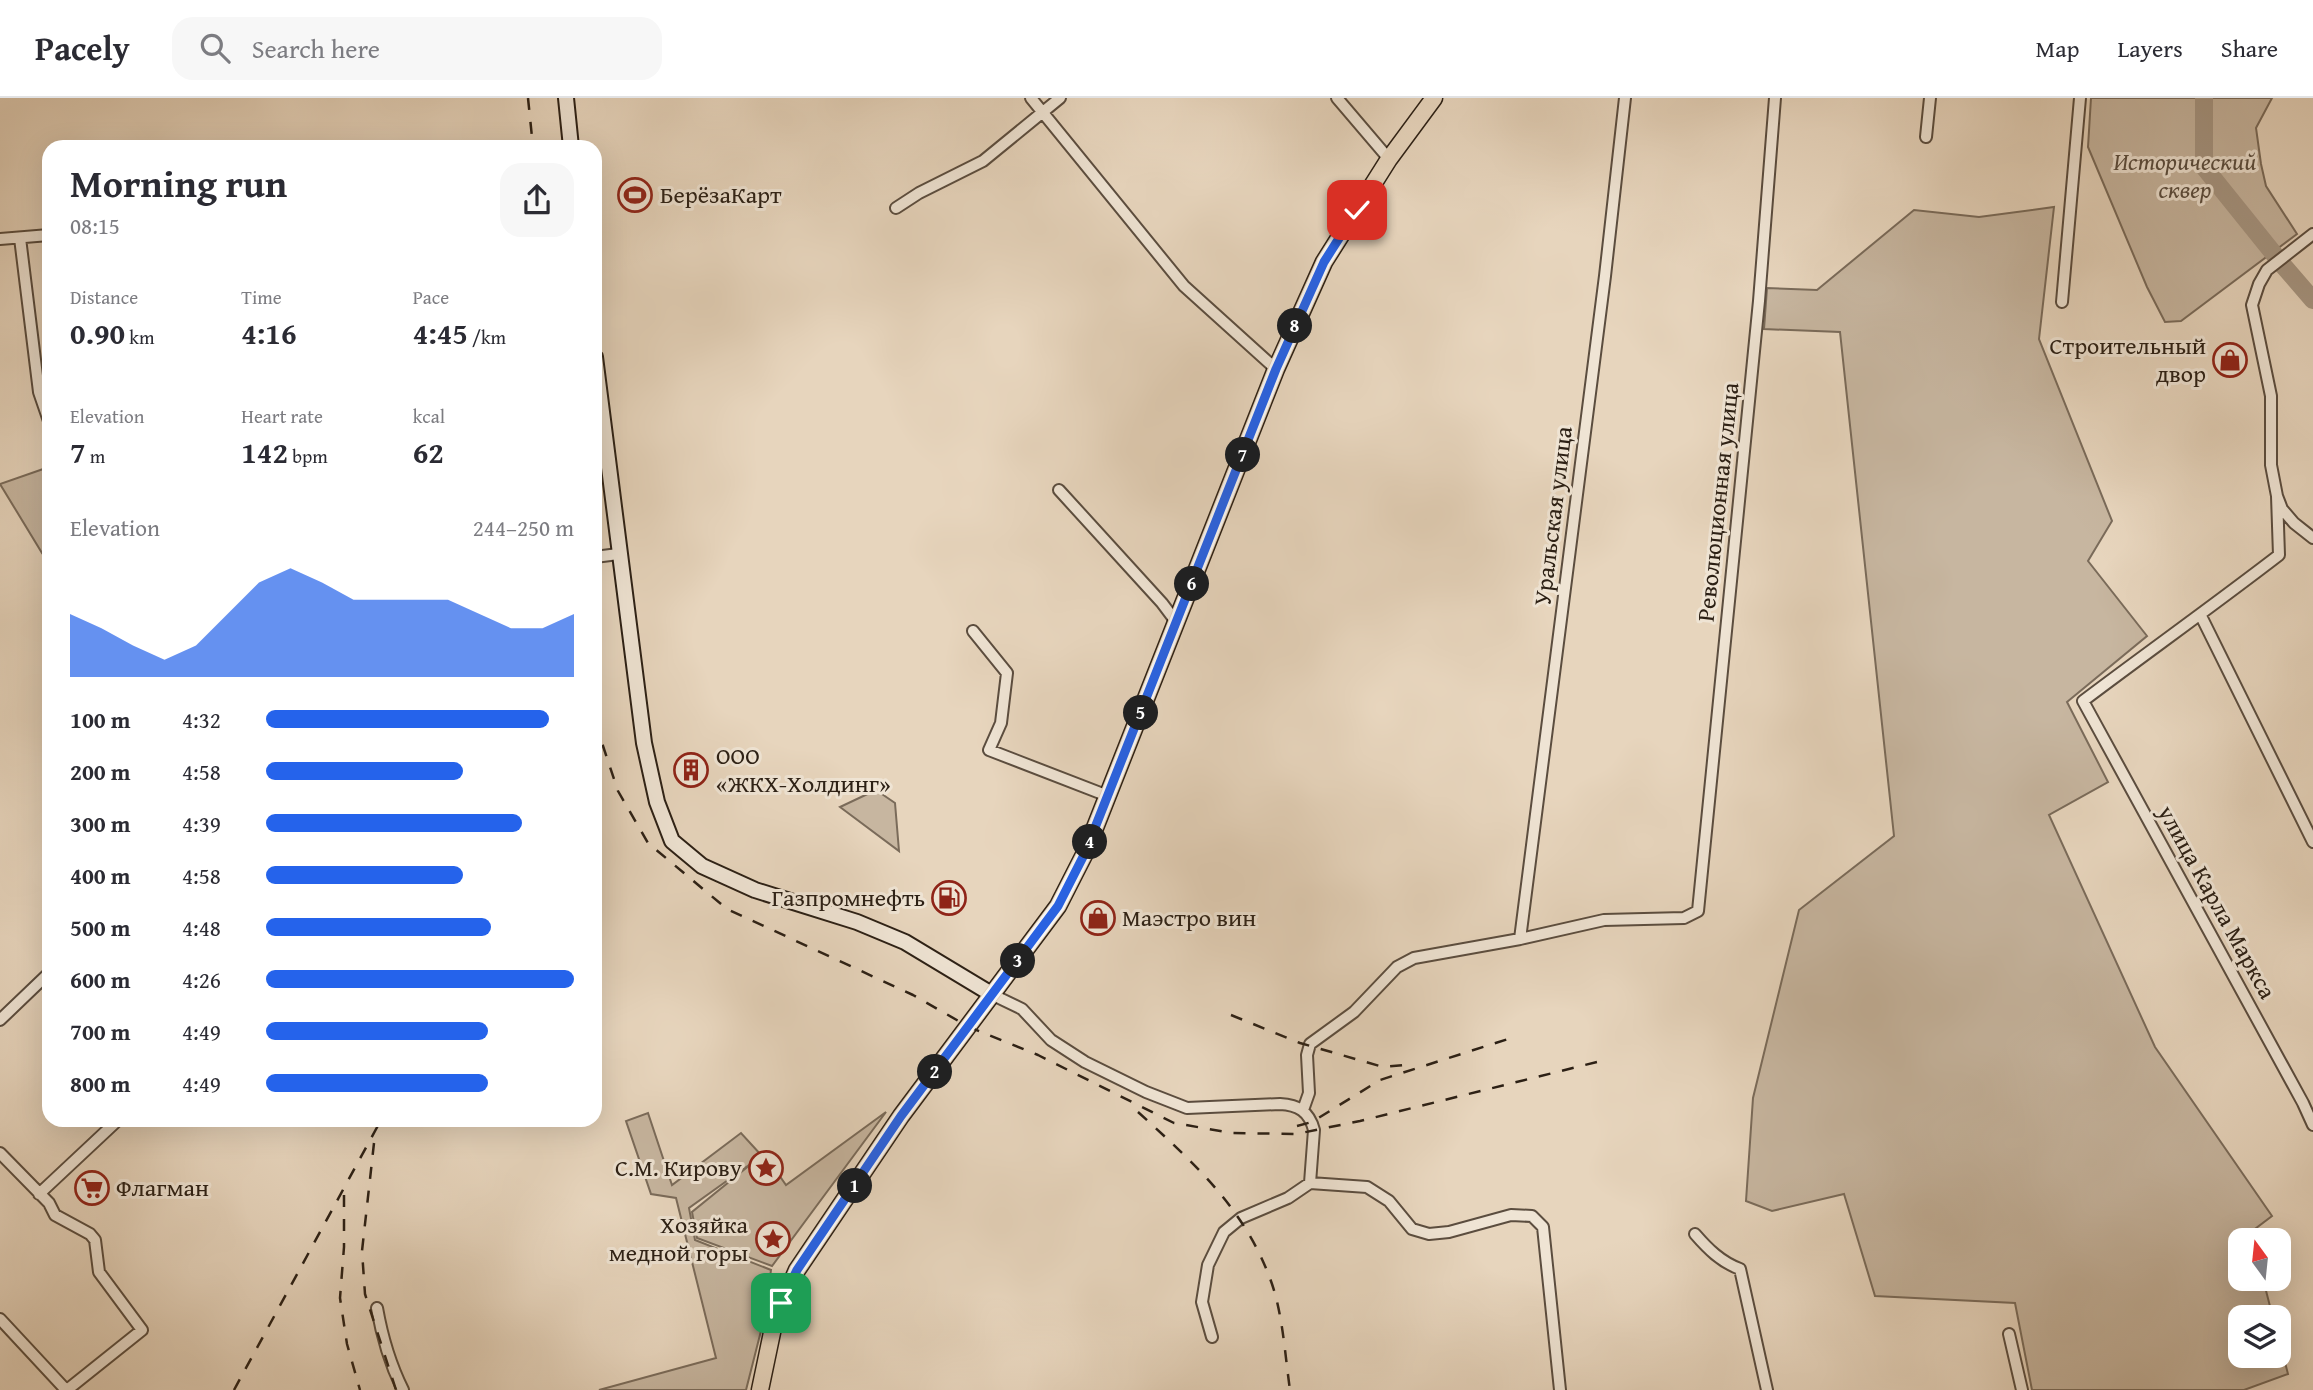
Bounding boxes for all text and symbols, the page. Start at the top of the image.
search box [172,17,662,80]
text: Pacely [35,24,130,72]
icon: search [196,29,234,67]
text: Search here [252,29,380,68]
text: Map [2036,31,2079,66]
text: Layers [2117,31,2183,66]
text: Share [2221,31,2278,66]
park label: Исторический сквер [2113,144,2257,207]
text: Morning run [70,155,287,211]
button: share [500,163,574,237]
sports icon: БерёзаКарт [616,176,654,214]
place label: БерёзаКарт [660,177,782,212]
pin [1327,180,1387,240]
icon: check [1338,191,1376,229]
text: 08:15 [70,209,120,242]
text: Distance [70,283,138,311]
text: Time [241,283,282,311]
text: Pace [413,283,449,311]
pin: 8 [1278,308,1312,344]
text: 0.90 [70,311,125,355]
text: 4:16 [241,311,296,355]
text: 4:45 [413,311,468,355]
text: 8 [1290,311,1299,339]
text: km [125,323,154,351]
text: /km [468,323,506,351]
place label: Строительный двор [2050,328,2206,391]
shop icon: Строительный двор [2211,341,2249,379]
street label: Революционная улица [1688,380,1748,623]
text: Elevation [70,402,144,430]
text: Heart rate [241,402,323,430]
text: kcal [413,402,445,430]
street label: Уральская улица [1524,424,1581,608]
text: 7 [70,430,86,474]
text: 142 [241,430,288,474]
text: 62 [413,430,444,474]
pin: 7 [1226,438,1260,472]
text: 7 [1238,440,1247,468]
text: m [86,442,105,470]
text: bpm [288,442,328,470]
text: Elevation [70,511,160,544]
text: 244–250 m [473,511,574,544]
pin: 6 [1174,566,1210,602]
text: 6 [1187,569,1196,597]
pin: 5 [1124,696,1158,730]
text: 5 [1136,698,1145,726]
text: 100 m [70,703,131,736]
text: 4:32 [182,703,221,736]
place label: ООО «ЖКХ-Холдинг» [716,738,891,801]
building icon: ООО «ЖКХ-Холдинг» [672,751,710,789]
text: 200 m [70,755,131,788]
text: 4:58 [182,755,221,788]
street label: улица Карла Маркса [2149,798,2286,1006]
text: 300 m [70,807,131,840]
text: 4:39 [182,807,221,840]
pin: 4 [1072,824,1108,860]
text: 4 [1085,827,1094,855]
text: 400 m [70,859,131,892]
text: 4:58 [182,859,221,892]
fuel station icon: Газпромнефть [930,879,968,917]
place label: Газпромнефть [771,880,925,915]
shop icon: Маэстро вин [1079,899,1117,937]
place label: Маэстро вин [1122,900,1256,935]
text: 500 m [70,911,131,944]
text: 4:48 [182,911,221,944]
pin: 3 [1000,944,1036,978]
text: 3 [1013,946,1022,974]
text: 600 m [70,963,131,996]
text: 4:26 [182,963,221,996]
text: 700 m [70,1015,131,1048]
text: 4:49 [182,1015,221,1048]
pin: 2 [918,1054,953,1090]
text: 2 [930,1057,939,1085]
text: 800 m [70,1067,131,1100]
text: 4:49 [182,1067,221,1100]
place icon: С.М. Кирову [747,1149,785,1187]
place label: С.М. Кирову [615,1150,742,1185]
pin: 1 [838,1168,872,1204]
supermarket icon: Флагман [73,1169,111,1207]
place label: Флагман [116,1170,209,1205]
text: 1 [850,1171,859,1199]
place label: Хозяйка медной горы [609,1207,749,1270]
place icon: Хозяйка медной горы [754,1220,792,1258]
north arrow [2228,1228,2291,1292]
map controls [2228,1228,2291,1368]
pin [751,1273,811,1333]
icon: arrive [762,1284,800,1322]
button: layers [2228,1305,2291,1368]

